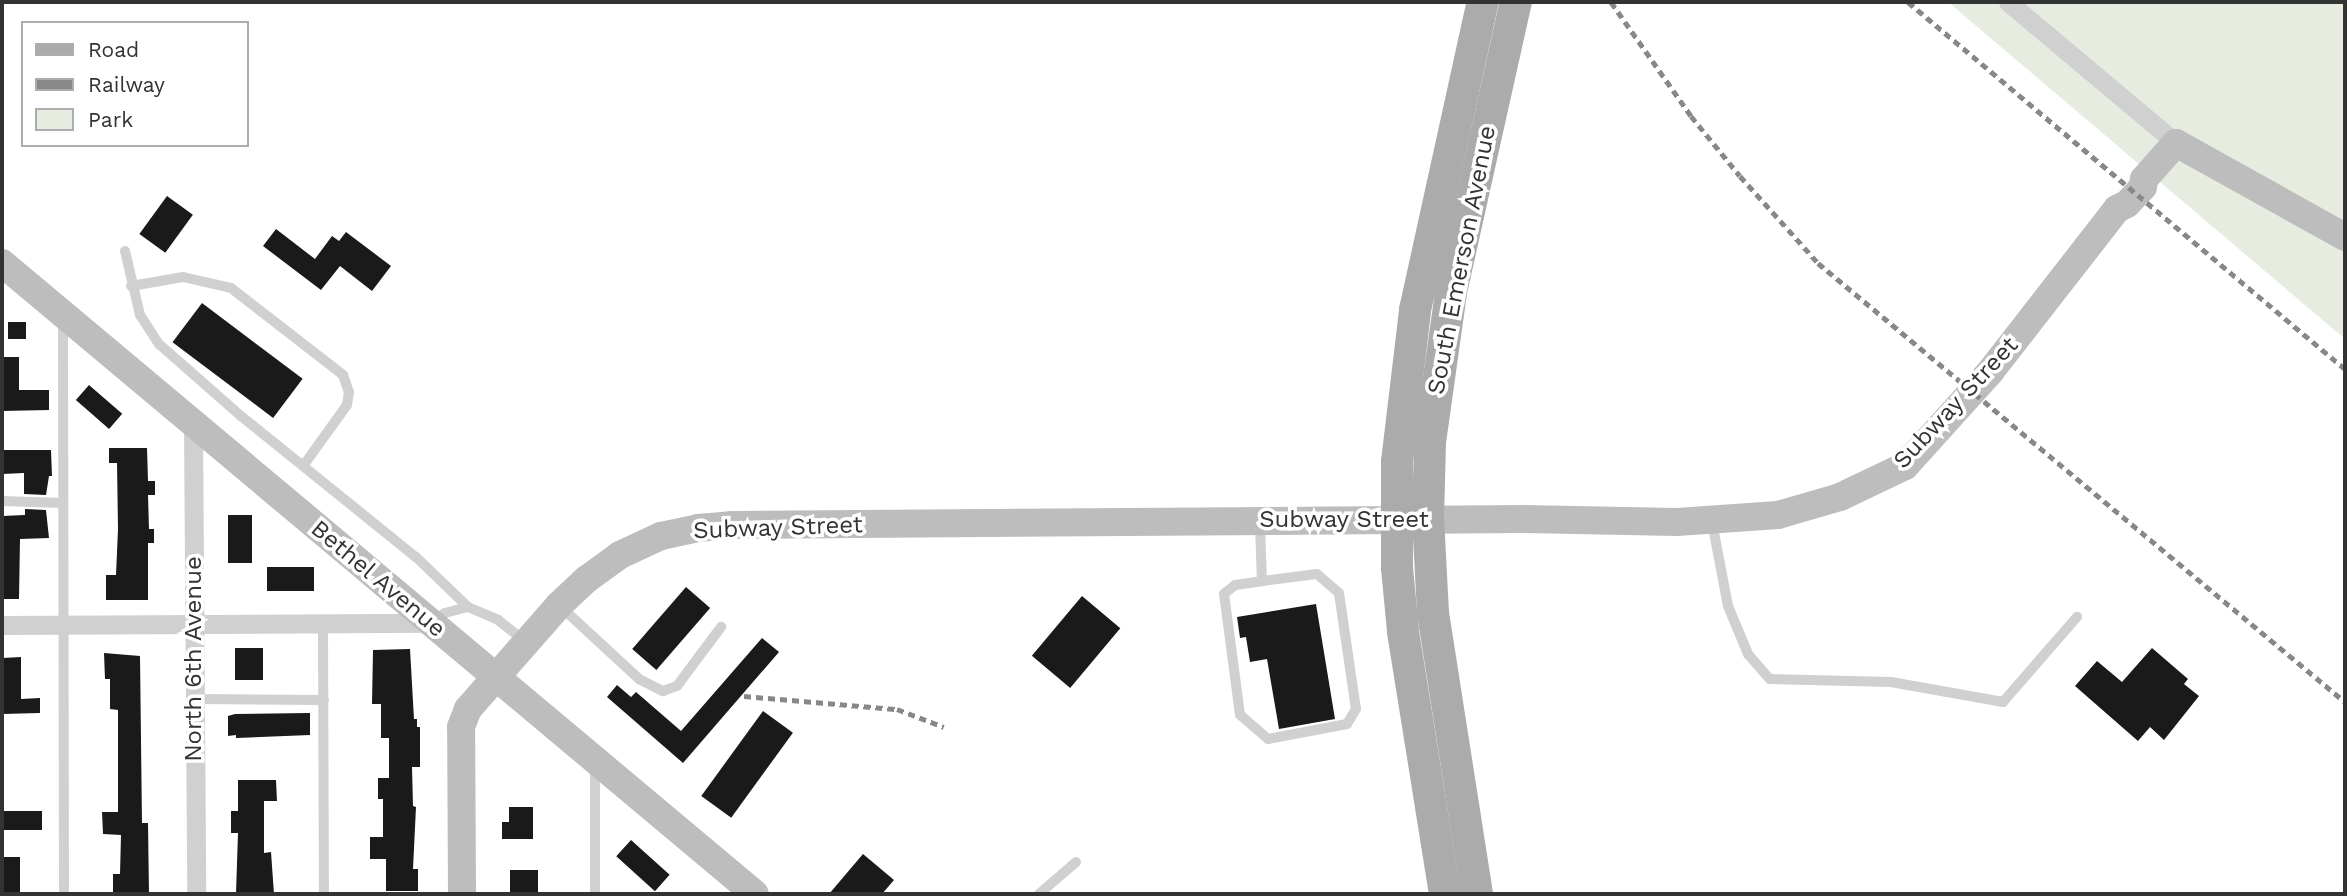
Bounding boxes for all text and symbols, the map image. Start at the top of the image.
legend [21,21,248,147]
text: Road [88,37,139,62]
text: Railway [88,72,165,97]
text: Park [88,107,133,132]
street label: South Emerson Avenue [1422,123,1502,397]
street label: Subway Street [1887,331,2025,475]
street label: Subway Street [1259,506,1429,534]
street label: Subway Street [692,511,864,545]
street label: Bethel Avenue [304,514,452,644]
street label: North 6th Avenue [180,556,208,762]

